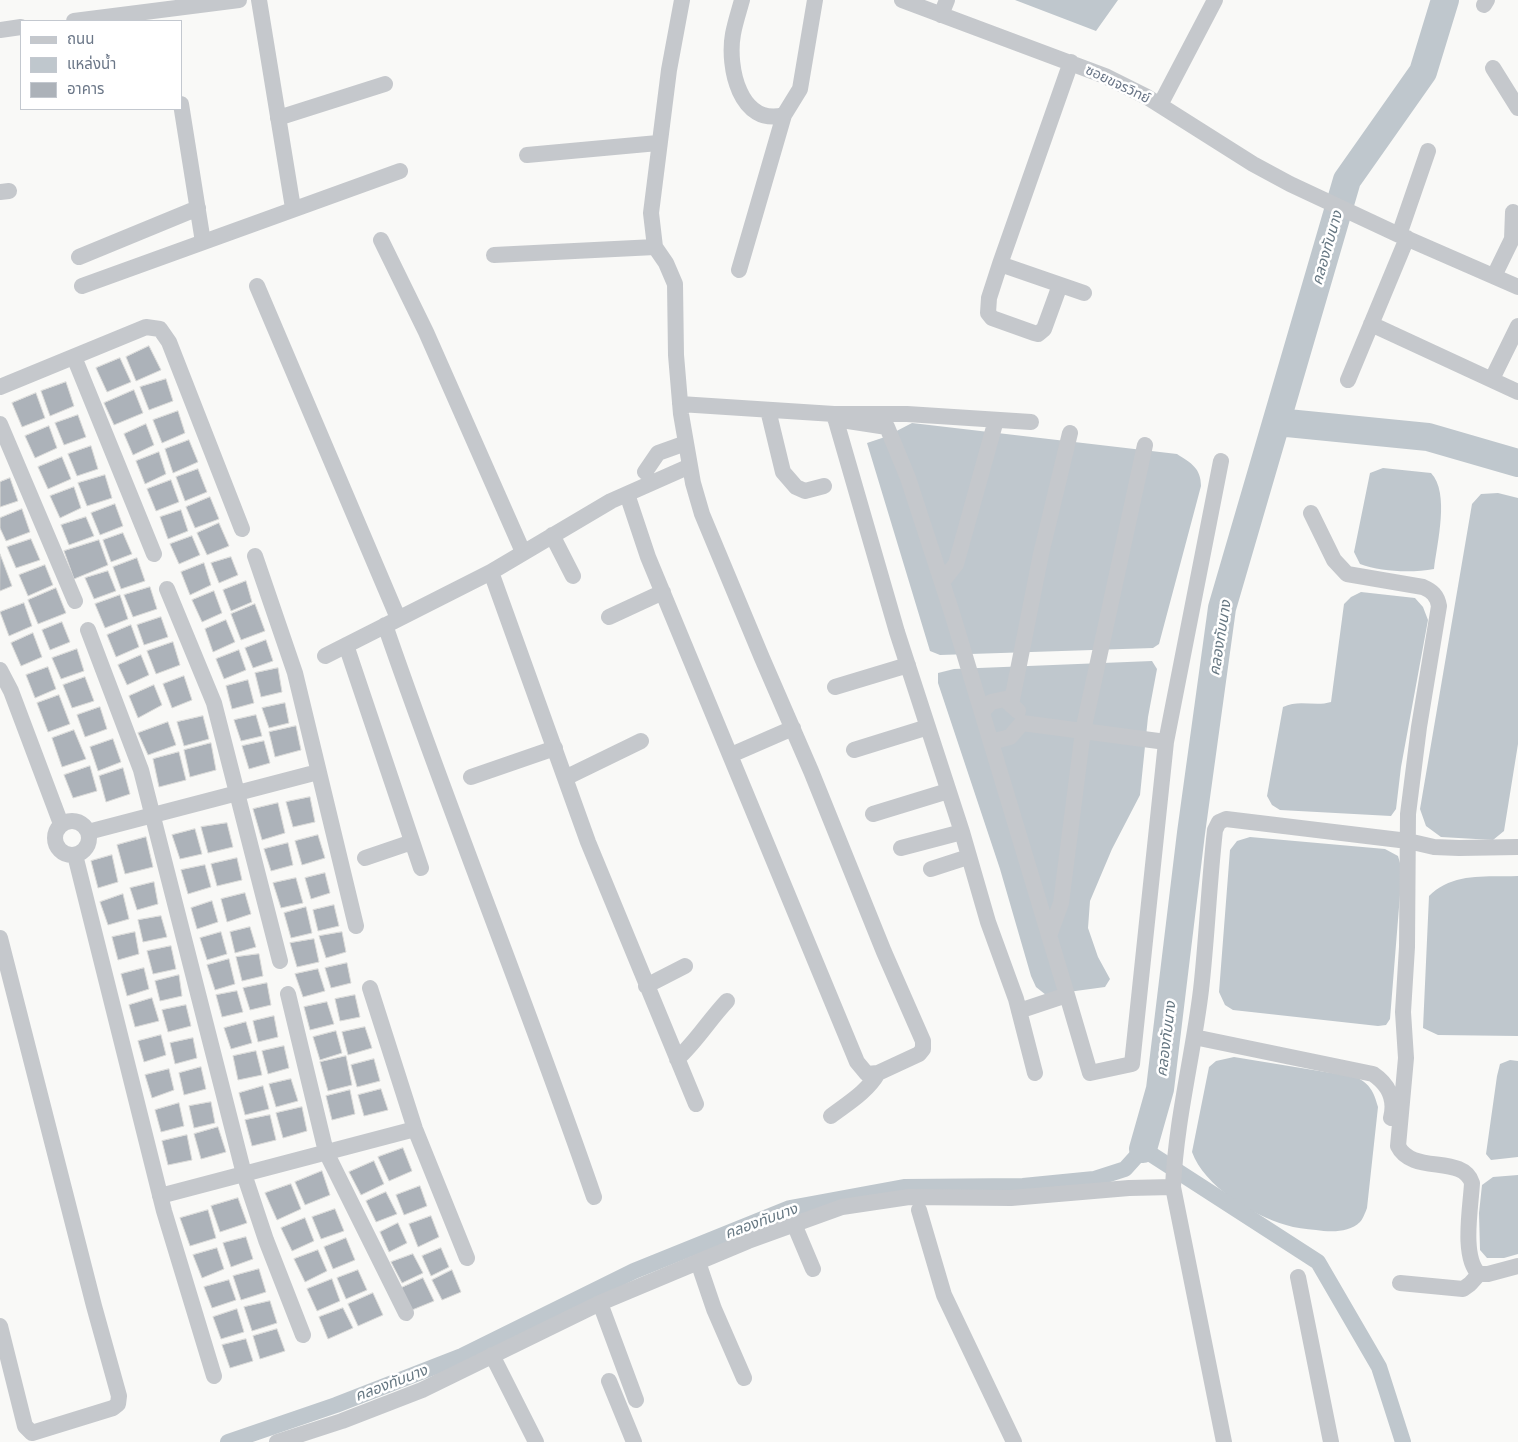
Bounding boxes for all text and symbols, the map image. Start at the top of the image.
legend [20,20,182,110]
text: ถนน [67,29,94,47]
text: แหล่งน้ำ [67,54,116,72]
street label: ซอยขจรวิทย์ [1083,61,1153,107]
text: อาคาร [67,79,104,97]
water label: คลองทับนาง [1308,209,1346,287]
water label: คลองทับนาง [1205,599,1235,677]
water label: คลองทับนาง [1152,1000,1180,1078]
water label: คลองทับนาง [722,1200,800,1242]
water label: คลองทับนาง [352,1361,430,1405]

